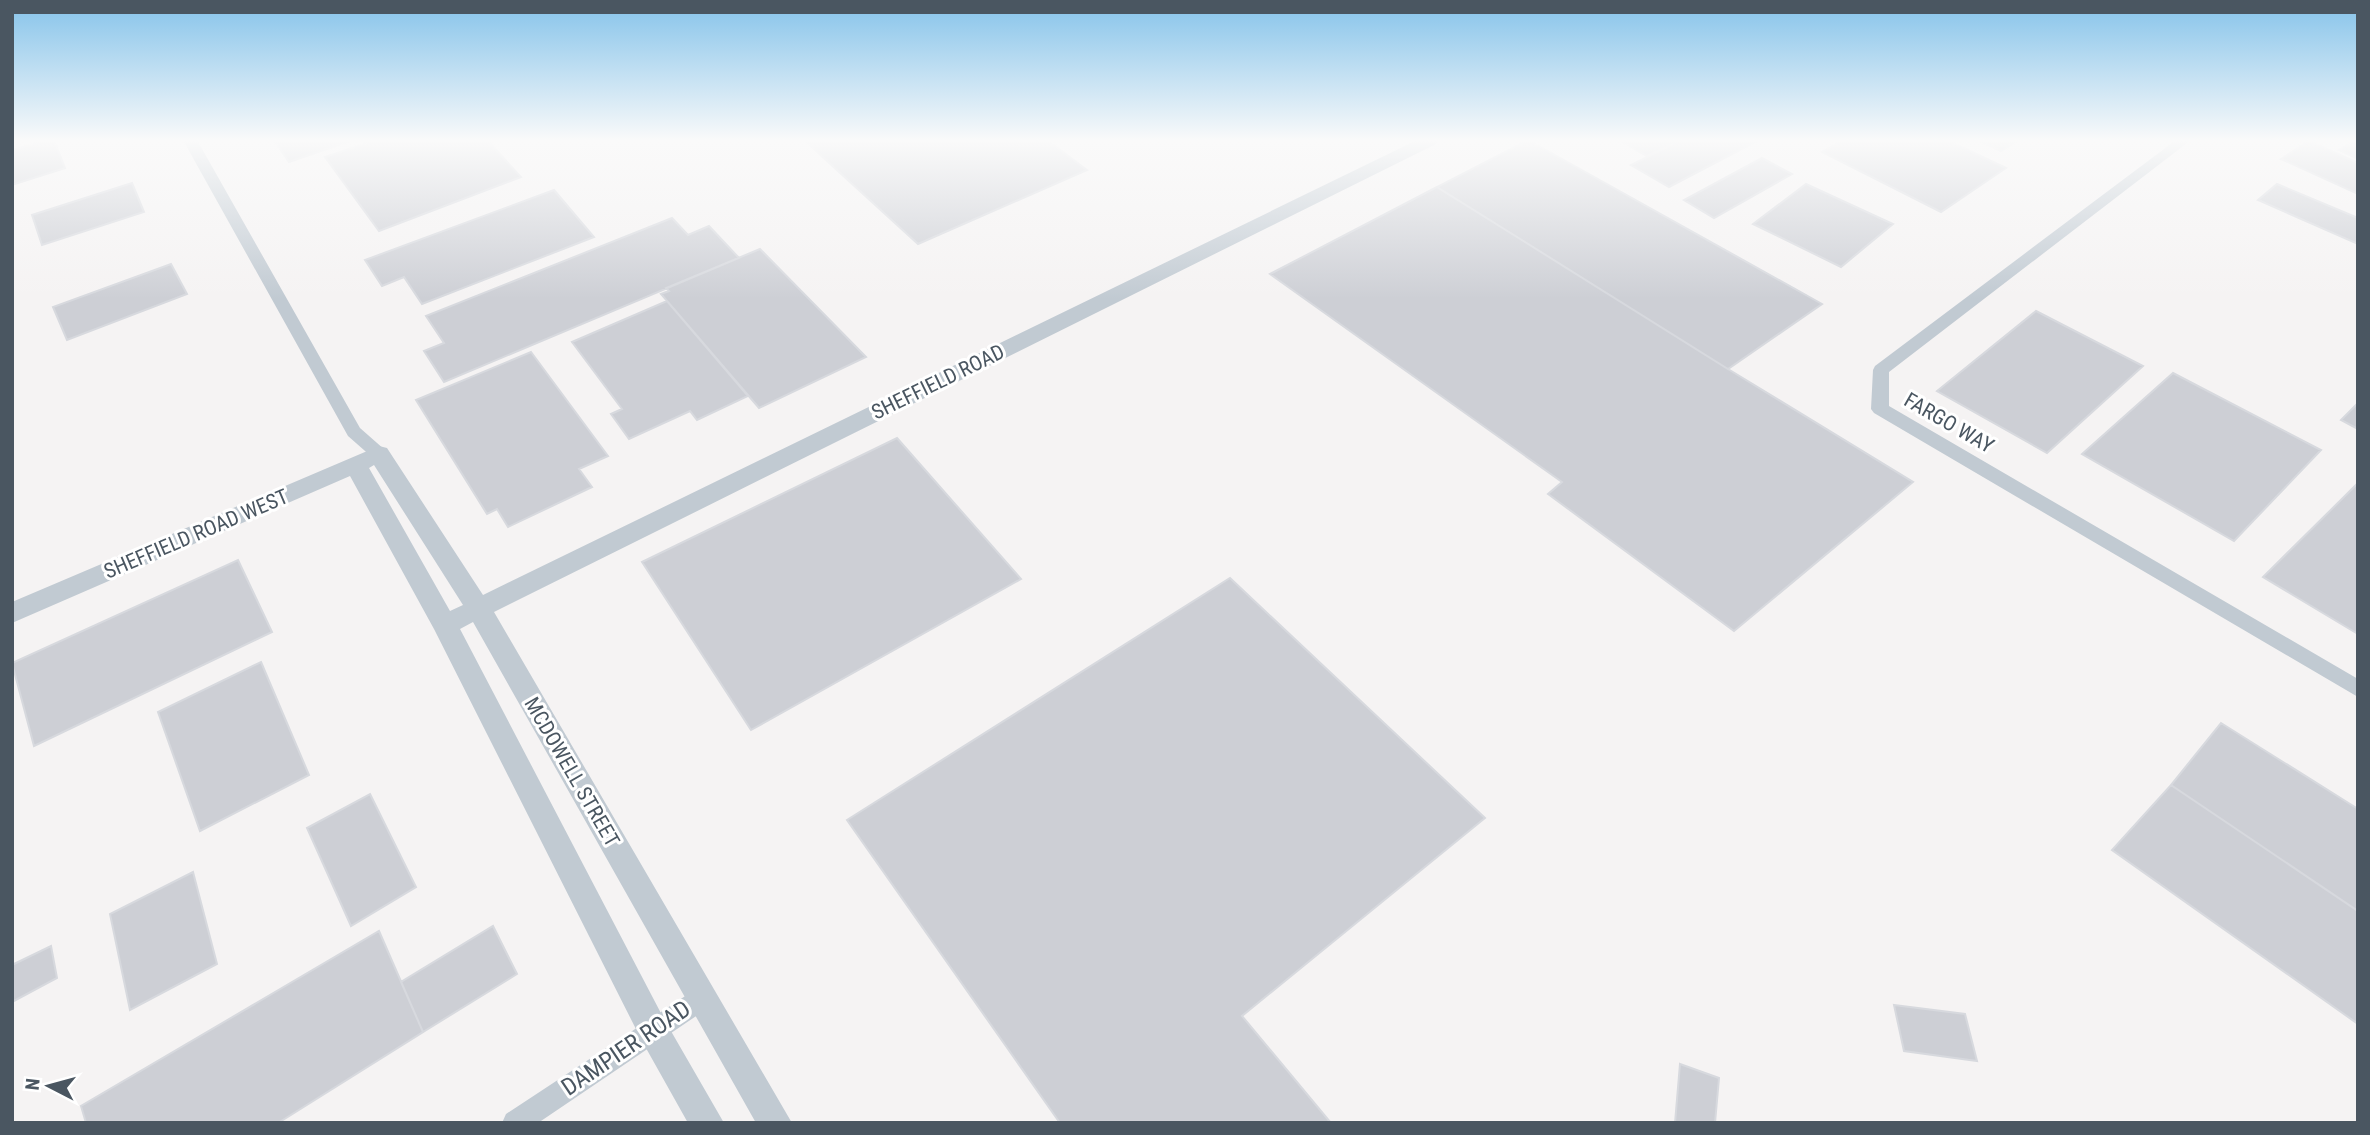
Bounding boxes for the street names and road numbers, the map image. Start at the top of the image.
street label: SHEFFIELD ROAD [868,340,1008,424]
street label: FARGO WAY [1900,388,1998,458]
street label: SHEFFIELD ROAD WEST [100,484,292,584]
street label: MCDOWELL STREET [519,693,625,851]
street label: DAMPIER ROAD [556,995,696,1101]

